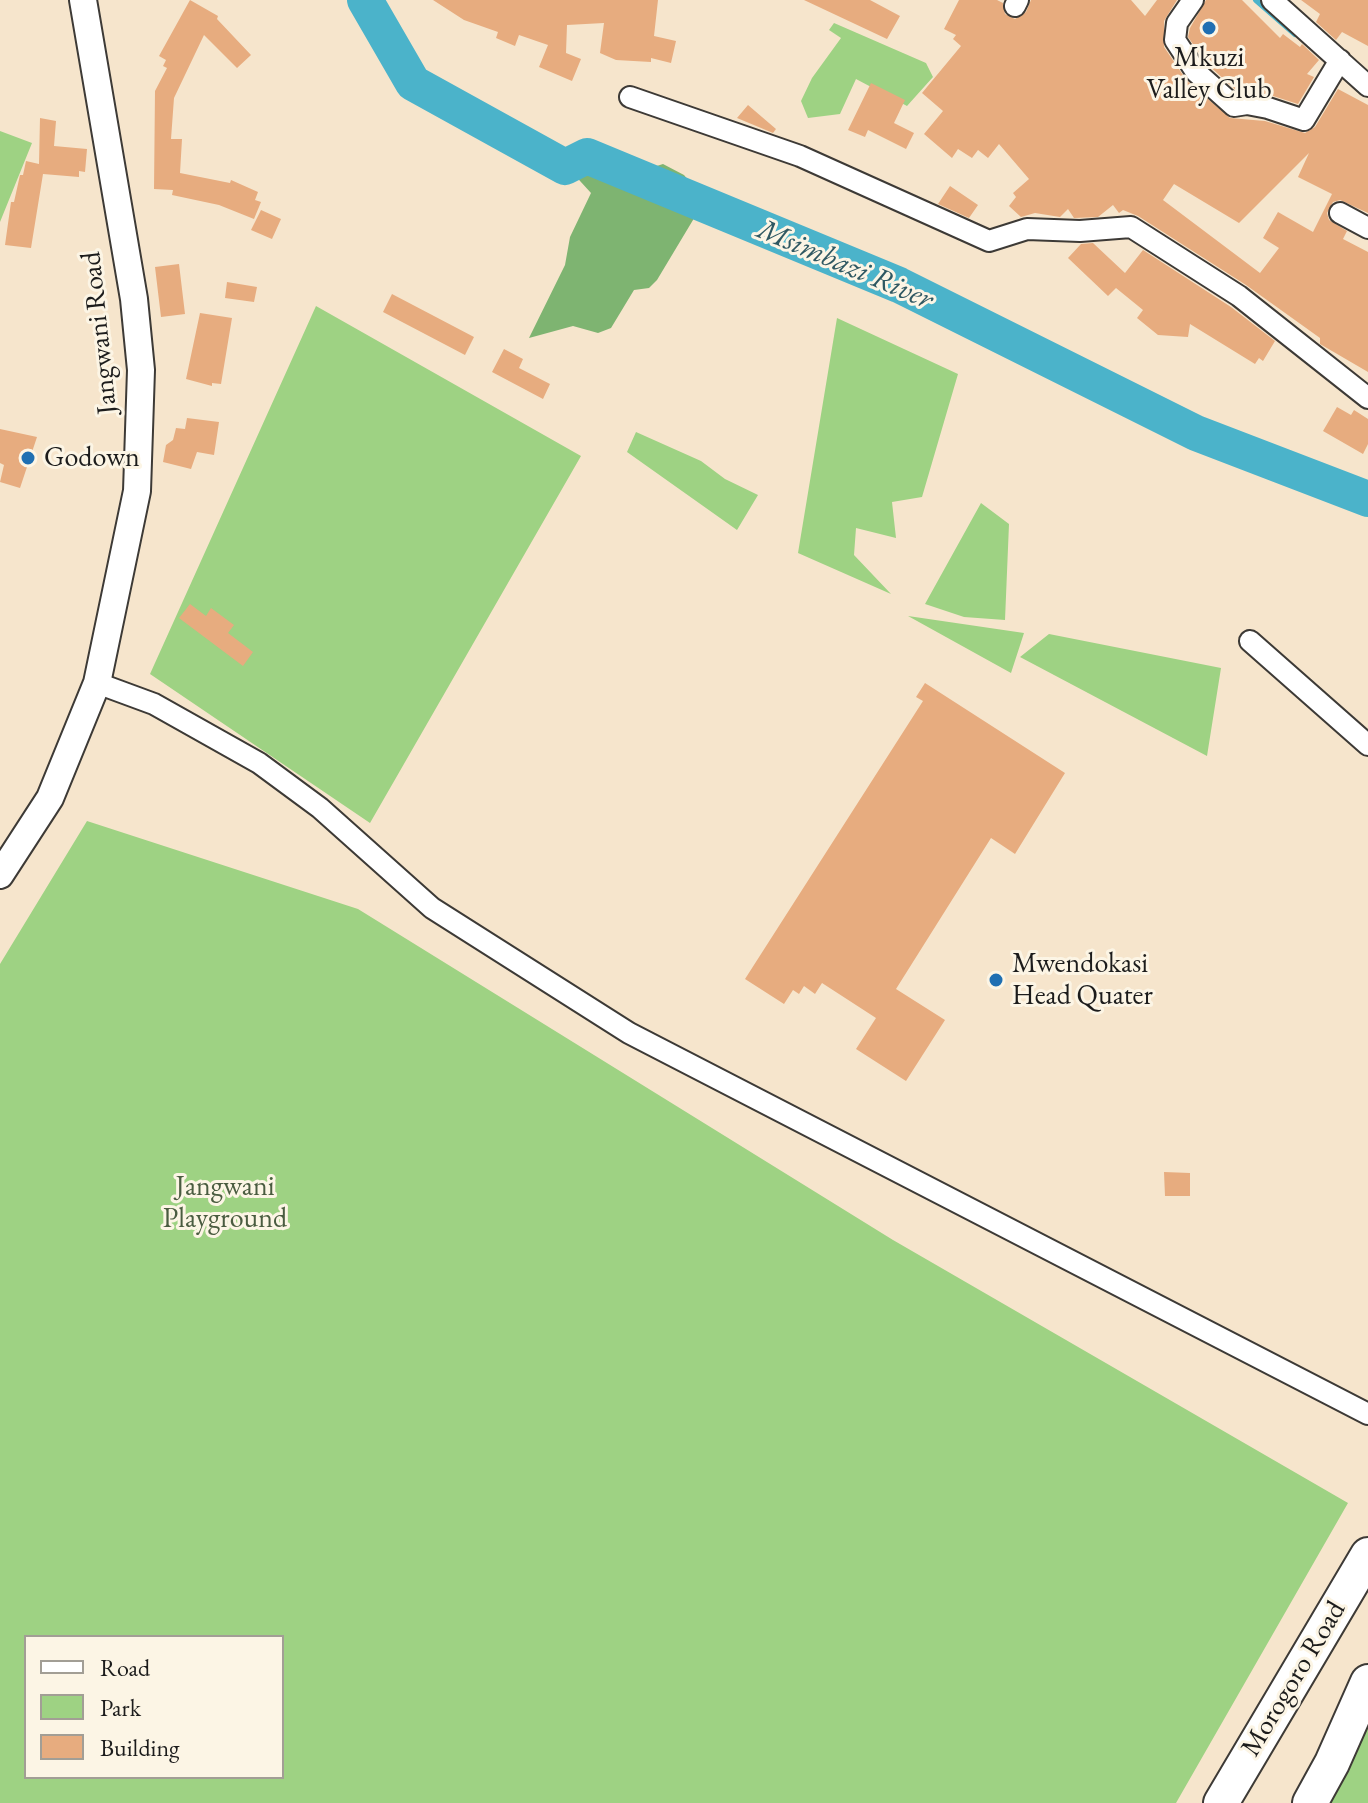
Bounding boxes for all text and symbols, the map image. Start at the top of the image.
marker: Mkuzi Valley Club [1200,19,1218,37]
place label: Mkuzi Valley Club [1146,41,1272,107]
water label: Msimbazi River [752,212,938,318]
street label: Jangwani Road [75,250,125,416]
place label: Godown [44,441,140,475]
marker: Godown [19,449,37,467]
place label: Mwendokasi Head Quater [1012,947,1153,1013]
marker: Mwendokasi Head Quater [987,971,1005,989]
park label: Jangwani Playground [163,1170,287,1236]
street label: Morogoro Road [1234,1595,1354,1763]
legend [24,1635,284,1779]
text: Road [100,1652,150,1683]
text: Park [100,1692,141,1723]
text: Building [100,1732,180,1763]

